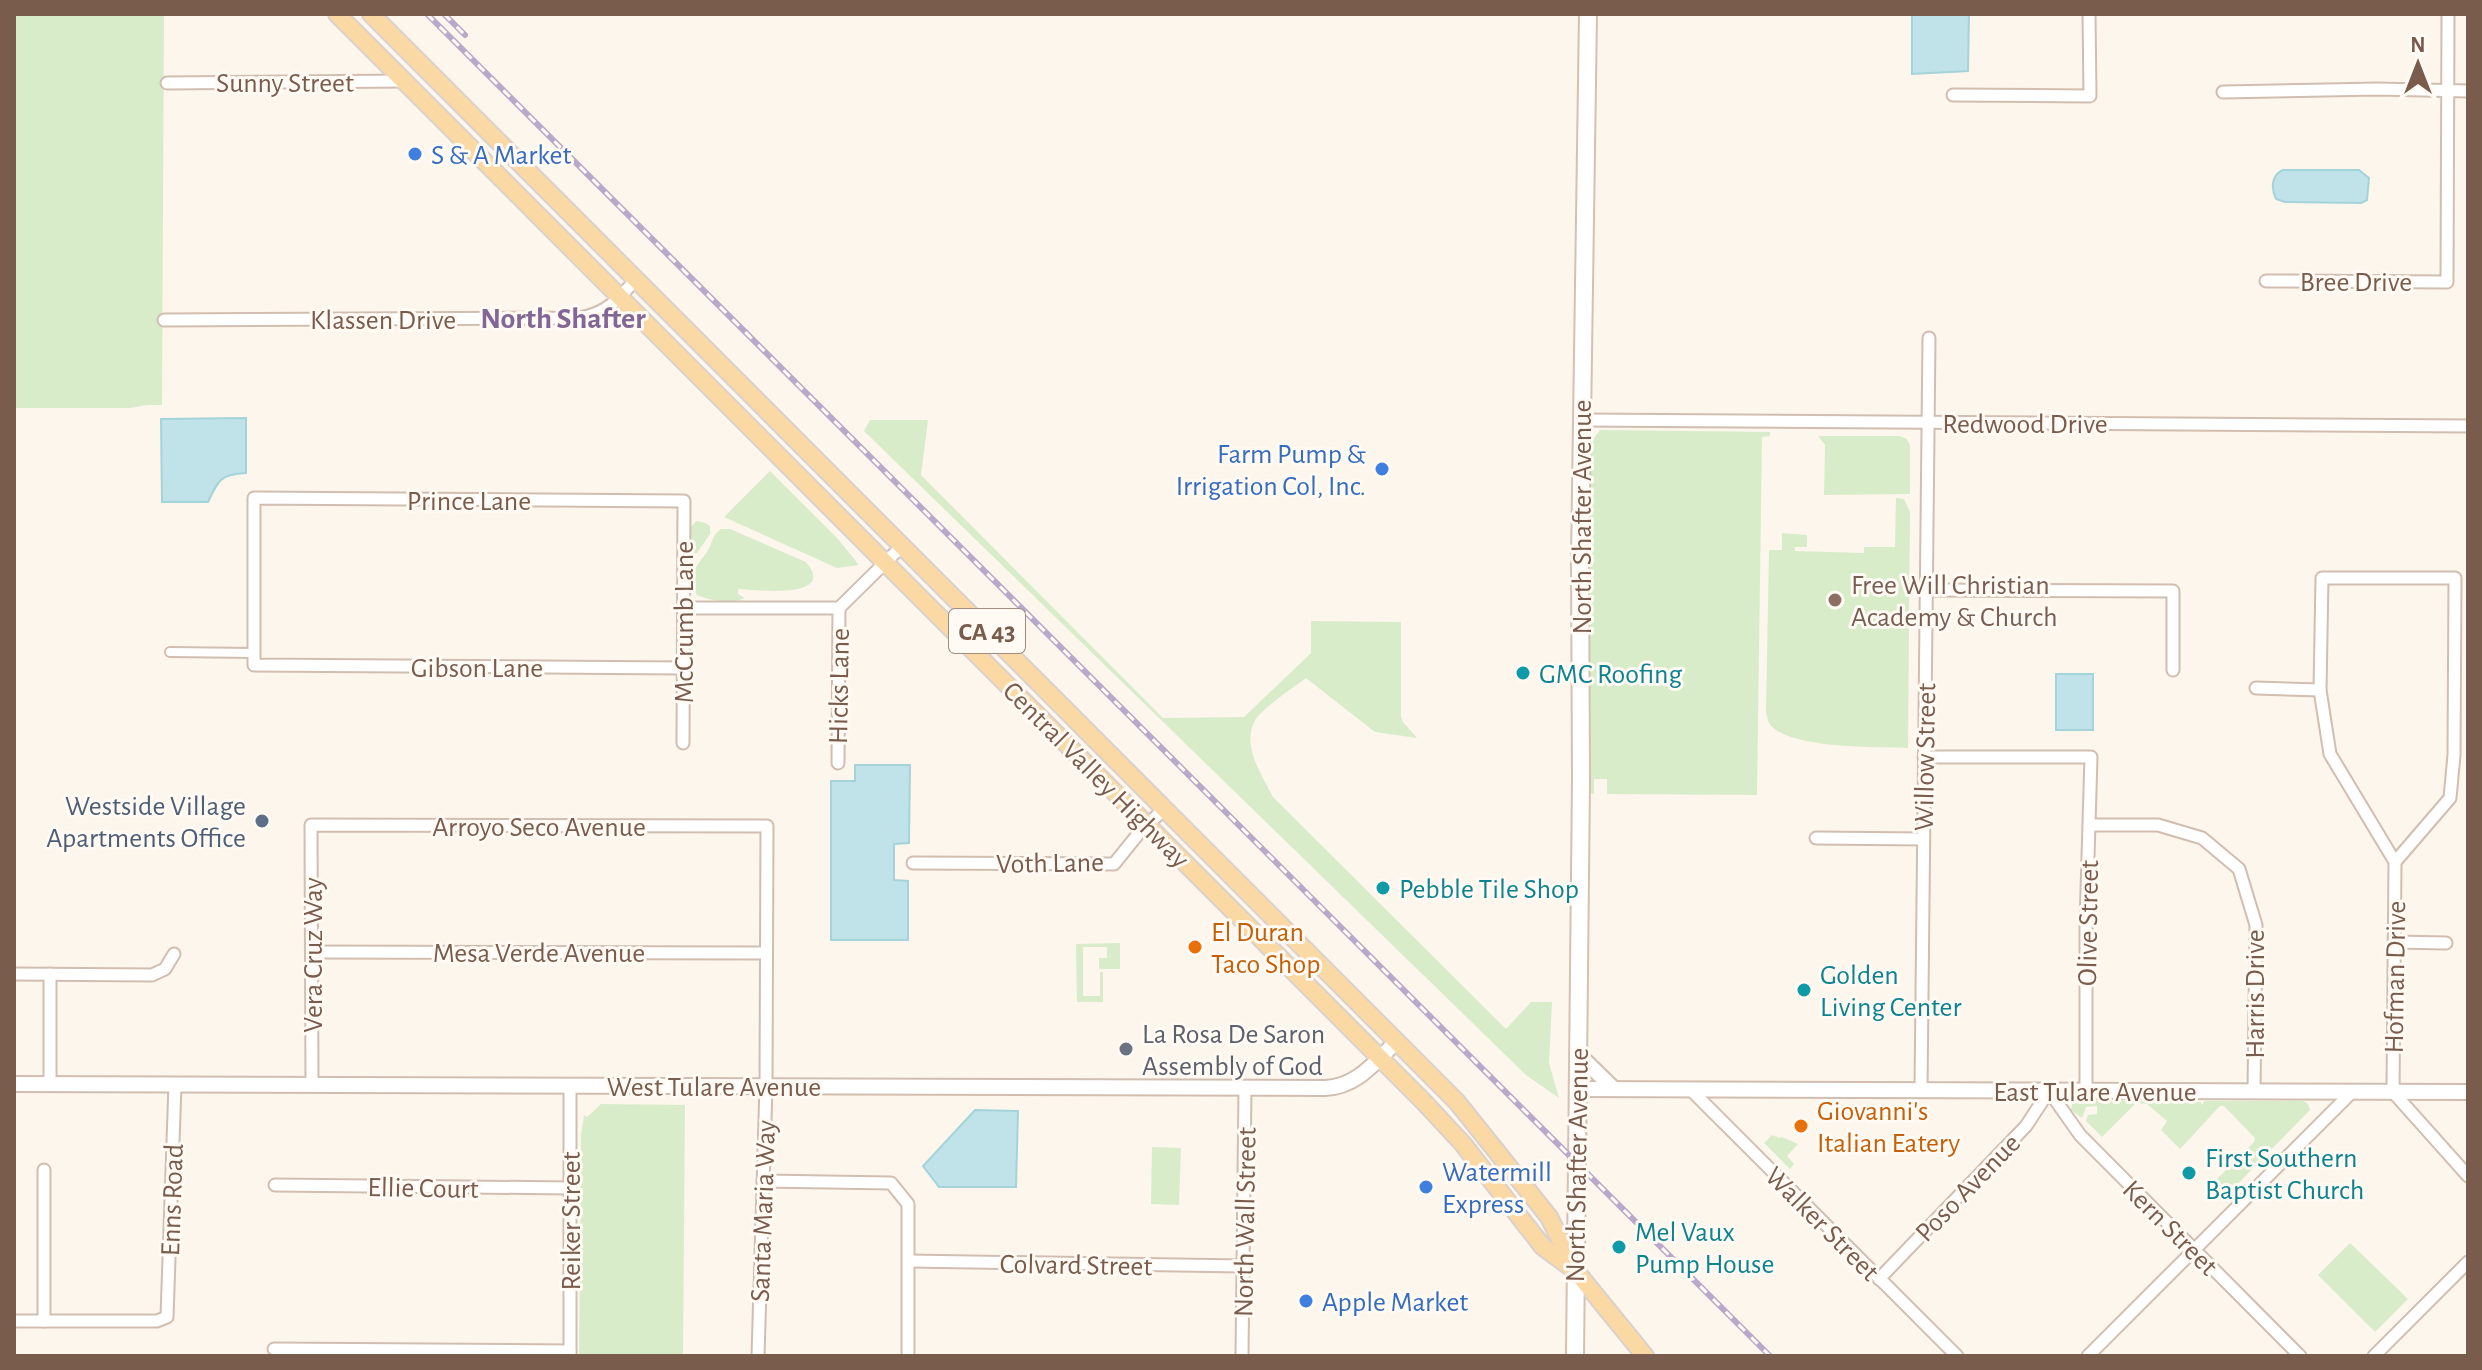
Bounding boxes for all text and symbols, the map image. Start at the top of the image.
north arrow [2378,24,2458,104]
text: N [2410,34,2426,56]
street label: Sunny Street [216,70,354,98]
place label: S & A Market [431,142,571,170]
marker: S & A Market [406,145,424,163]
street label: Bree Drive [2300,269,2412,297]
district label: North Shafter [480,304,646,334]
street label: Klassen Drive [310,307,456,335]
street label: North Shafter Avenue [1569,400,1597,634]
street label: Redwood Drive [1942,411,2108,439]
place label: Farm Pump & Irrigation Col, Inc. [1176,441,1367,501]
marker: Farm Pump & Irrigation Col, Inc. [1373,460,1391,478]
street label: Prince Lane [407,488,531,516]
street label: McCrumb Lane [671,541,699,703]
place label: Free Will Christian Academy & Church [1851,572,2057,632]
marker: Free Will Christian Academy & Church [1826,591,1844,609]
road number: CA 43 [949,609,1025,653]
street label: Hicks Lane [825,628,855,744]
street label: Gibson Lane [411,655,543,683]
place label: GMC Roofing [1539,661,1683,689]
marker: GMC Roofing [1514,664,1532,682]
street label: Central Valley Highway [997,677,1194,874]
street label: Willow Street [1911,683,1941,831]
place label: Westside Village Apartments Office [46,793,246,853]
marker: Westside Village Apartments Office [253,812,271,830]
street label: Arroyo Seco Avenue [432,814,646,842]
street label: Voth Lane [996,849,1104,879]
street label: Olive Street [2074,860,2104,986]
place label: Pebble Tile Shop [1399,876,1579,904]
street label: Vera Cruz Way [300,877,328,1033]
marker: Pebble Tile Shop [1374,879,1392,897]
street label: Hofman Drive [2381,900,2411,1054]
place label: El Duran Taco Shop [1211,919,1320,979]
street label: Harris Drive [2242,929,2270,1059]
marker: El Duran Taco Shop [1186,938,1204,956]
street label: Mesa Verde Avenue [433,940,645,968]
place label: Golden Living Center [1820,962,1962,1022]
marker: Golden Living Center [1795,981,1813,999]
place label: La Rosa De Saron Assembly of God [1142,1021,1325,1081]
marker: La Rosa De Saron Assembly of God [1117,1040,1135,1058]
street label: North Shafter Avenue [1562,1047,1594,1283]
street label: West Tulare Avenue [607,1074,821,1102]
street label: East Tulare Avenue [1993,1079,2197,1107]
place label: Giovanni's Italian Eatery [1817,1098,1960,1158]
marker: Giovanni's Italian Eatery [1792,1117,1810,1135]
street label: Santa Maria Way [747,1120,781,1303]
street label: North Wall Street [1230,1127,1262,1317]
street label: Poso Avenue [1911,1129,2026,1248]
street label: Enns Road [157,1143,189,1257]
place label: First Southern Baptist Church [2205,1145,2364,1205]
street label: Reiker Street [558,1151,586,1291]
place label: Watermill Express [1442,1159,1552,1219]
street label: Walker Street [1759,1162,1884,1287]
marker: First Southern Baptist Church [2180,1164,2198,1182]
street label: Ellie Court [367,1174,479,1204]
street label: Kern Street [2117,1176,2223,1281]
marker: Watermill Express [1417,1178,1435,1196]
place label: Mel Vaux Pump House [1635,1219,1774,1279]
marker: Mel Vaux Pump House [1610,1238,1628,1256]
street label: Colvard Street [999,1251,1153,1281]
place label: Apple Market [1322,1289,1468,1317]
marker: Apple Market [1297,1292,1315,1310]

